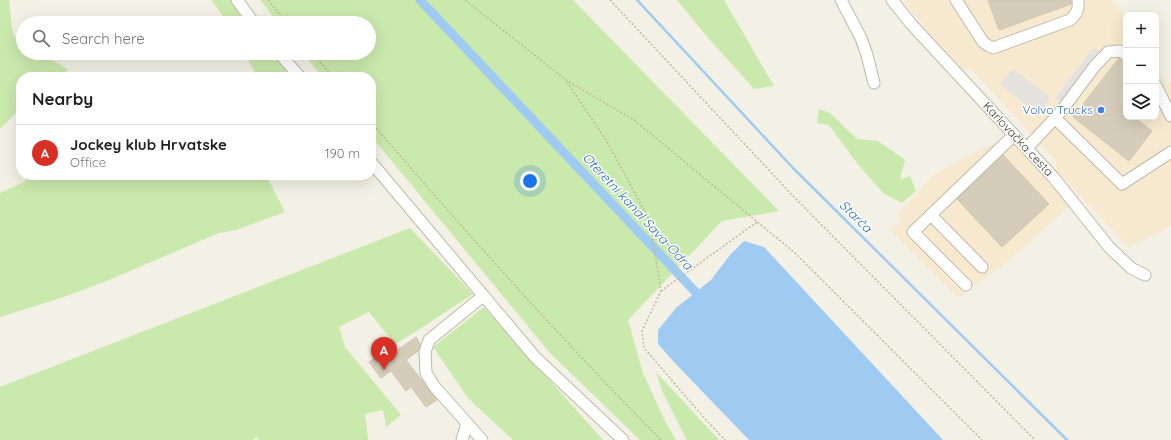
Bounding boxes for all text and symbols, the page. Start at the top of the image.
map controls [1123,12,1159,120]
button: + [1123,12,1159,48]
search box [16,16,376,60]
icon: search [30,27,52,49]
text: Search here [62,29,145,48]
button: − [1123,48,1159,84]
button: layers [1123,84,1159,120]
text: Nearby [32,88,93,109]
street label: Karlovačka cesta [980,98,1057,179]
place label: Volvo Trucks [1023,102,1093,117]
marker: Volvo Trucks [1096,105,1106,115]
text: Jockey klub Hrvatske [70,135,227,154]
text: A [41,145,49,161]
text: 190 m [325,145,360,161]
water label: Oteretni kanal Sava-Odra [580,149,697,274]
text: Office [70,154,106,170]
your location [520,171,540,191]
water label: Starča [836,196,876,236]
pin: A [371,337,397,370]

